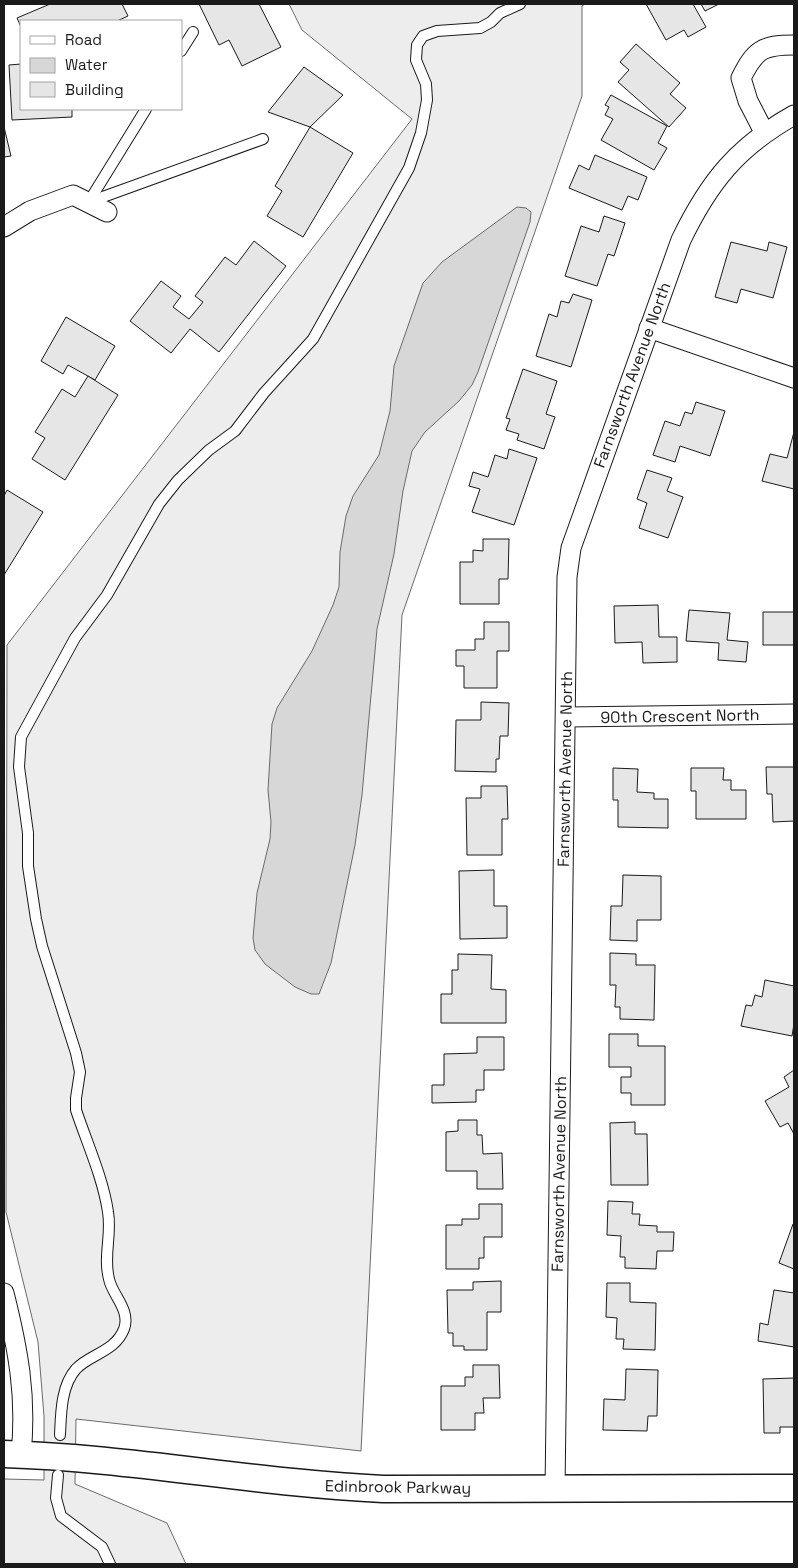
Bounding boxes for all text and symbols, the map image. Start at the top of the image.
legend [20,20,182,110]
text: Road [65,30,102,49]
text: Water [65,55,108,74]
text: Building [65,80,124,99]
street label: Farnsworth Avenue North [589,279,675,471]
street label: Farnsworth Avenue North [553,671,577,867]
street label: 90th Crescent North [600,704,760,728]
street label: Farnsworth Avenue North [547,1076,571,1272]
street label: Edinbrook Parkway [325,1475,471,1499]

